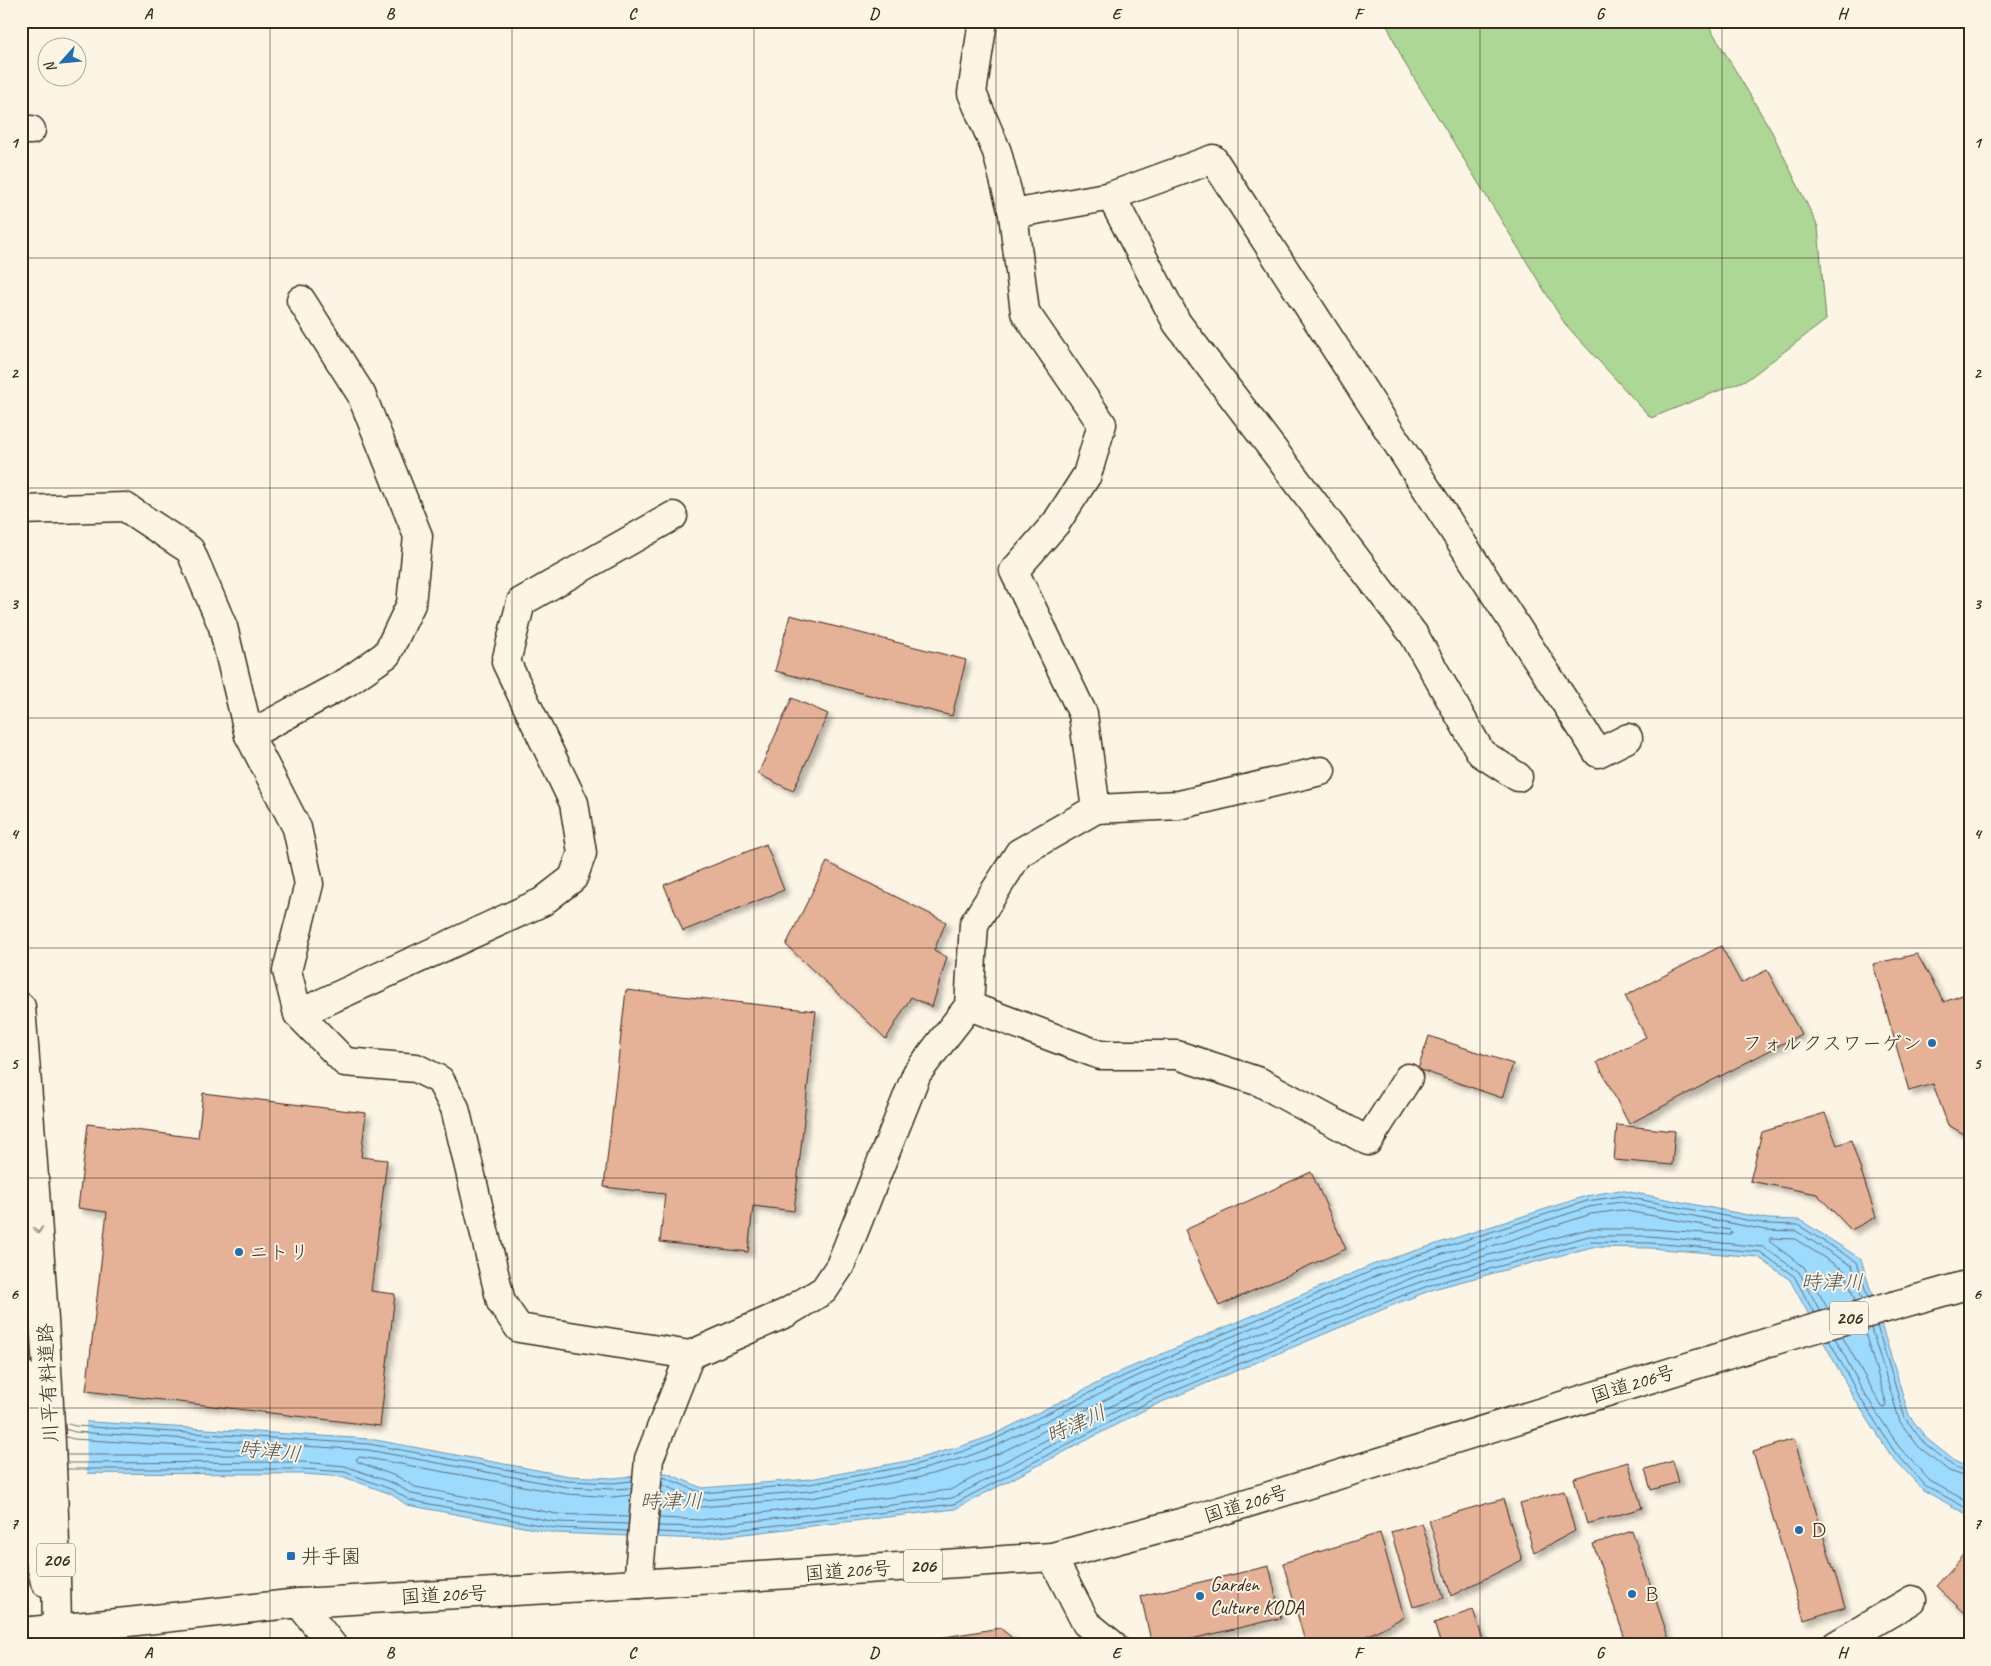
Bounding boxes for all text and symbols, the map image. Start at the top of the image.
text: A [144,4,154,24]
text: B [386,4,396,24]
text: C [628,4,638,24]
text: D [869,4,880,24]
text: E [1112,4,1123,24]
text: F [1354,4,1365,24]
text: G [1596,4,1606,24]
text: H [1837,4,1849,24]
north arrow [38,38,88,88]
text: N [40,58,60,75]
text: 1 [10,133,19,153]
text: 1 [1973,133,1982,153]
text: 2 [10,363,19,383]
text: 2 [1973,363,1982,383]
text: 3 [10,594,19,614]
text: 3 [1973,594,1982,614]
text: 4 [10,824,19,844]
text: 4 [1973,824,1982,844]
place label: フォルクスワーゲン [1742,1031,1922,1056]
marker: フォルクスワーゲン [1926,1037,1938,1049]
text: 5 [11,1054,20,1074]
text: 5 [1974,1054,1983,1074]
one-way arrow [32,1226,43,1234]
place label: ニトリ [249,1240,309,1265]
marker: ニトリ [233,1246,245,1258]
water label: 時津川 [1801,1269,1864,1295]
text: 6 [10,1284,19,1304]
text: 6 [1973,1284,1982,1304]
road number: 206 [1830,1302,1868,1335]
street label: 川平有料道路 [32,1322,64,1444]
street label: 国道206号 [1588,1359,1678,1409]
water label: 時津川 [1042,1399,1110,1449]
water label: 時津川 [237,1435,303,1467]
street label: 国道206号 [1201,1479,1291,1529]
water label: 時津川 [640,1488,703,1514]
text: 7 [10,1514,19,1534]
text: 7 [1973,1514,1982,1534]
place label: Ｄ [1809,1518,1829,1543]
marker: Ｄ [1793,1524,1805,1536]
road number: 206 [37,1544,75,1576]
place label: 井手園 [301,1544,361,1569]
marker: 井手園 [285,1550,297,1562]
road number: 206 [904,1550,942,1582]
street label: 国道206号 [804,1555,892,1587]
place label: Garden Culture KODA [1210,1572,1305,1620]
street label: 国道206号 [400,1580,488,1610]
place label: Ｂ [1642,1582,1662,1607]
marker: Ｂ [1626,1588,1638,1600]
marker: Garden Culture KODA [1194,1590,1206,1602]
text: A [144,1643,154,1663]
text: B [386,1643,396,1663]
text: C [628,1643,638,1663]
text: D [869,1643,880,1663]
text: E [1112,1643,1123,1663]
text: F [1354,1643,1365,1663]
text: G [1596,1643,1606,1663]
text: H [1837,1643,1849,1663]

